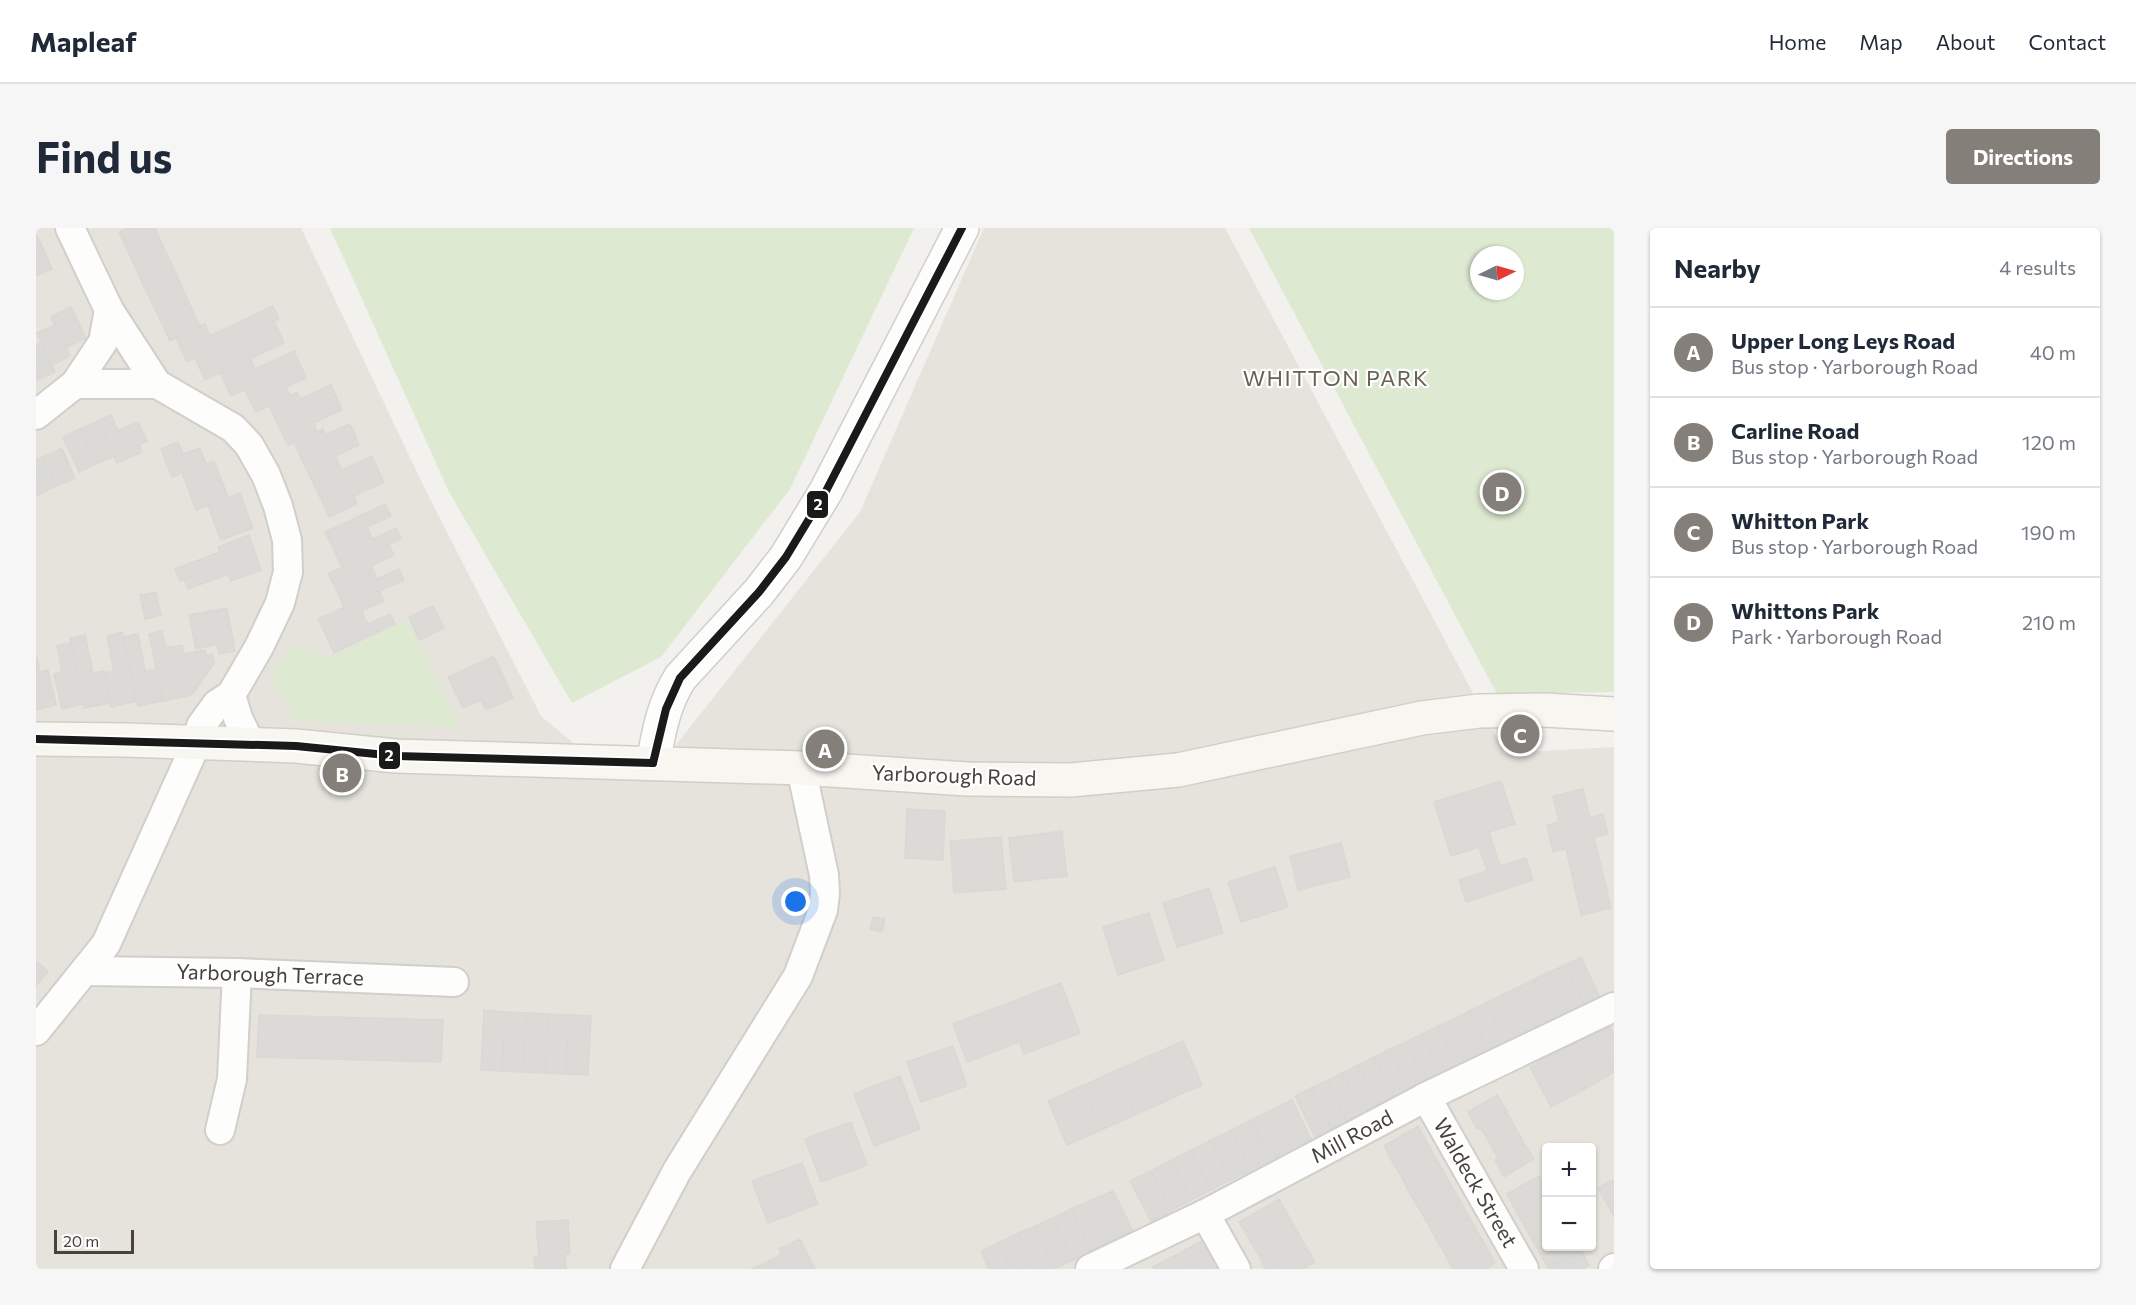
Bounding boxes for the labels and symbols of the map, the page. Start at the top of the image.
north arrow [1470,246,1524,300]
district label: WHITTON PARK [1243,364,1429,391]
pin: D [1482,470,1522,514]
line badge: 2 [806,490,829,519]
text: 2 [813,494,823,513]
pin: C [1500,712,1540,756]
pin: A [806,726,844,772]
line badge: 2 [378,741,401,770]
text: 2 [384,745,394,764]
pin: B [322,750,362,796]
street label: Yarborough Road [871,759,1037,790]
your location [781,887,810,916]
street label: Yarborough Terrace [176,958,364,989]
street label: Mill Road [1306,1104,1397,1168]
street label: Waldeck Street [1429,1113,1523,1251]
scale bar [54,1227,134,1254]

